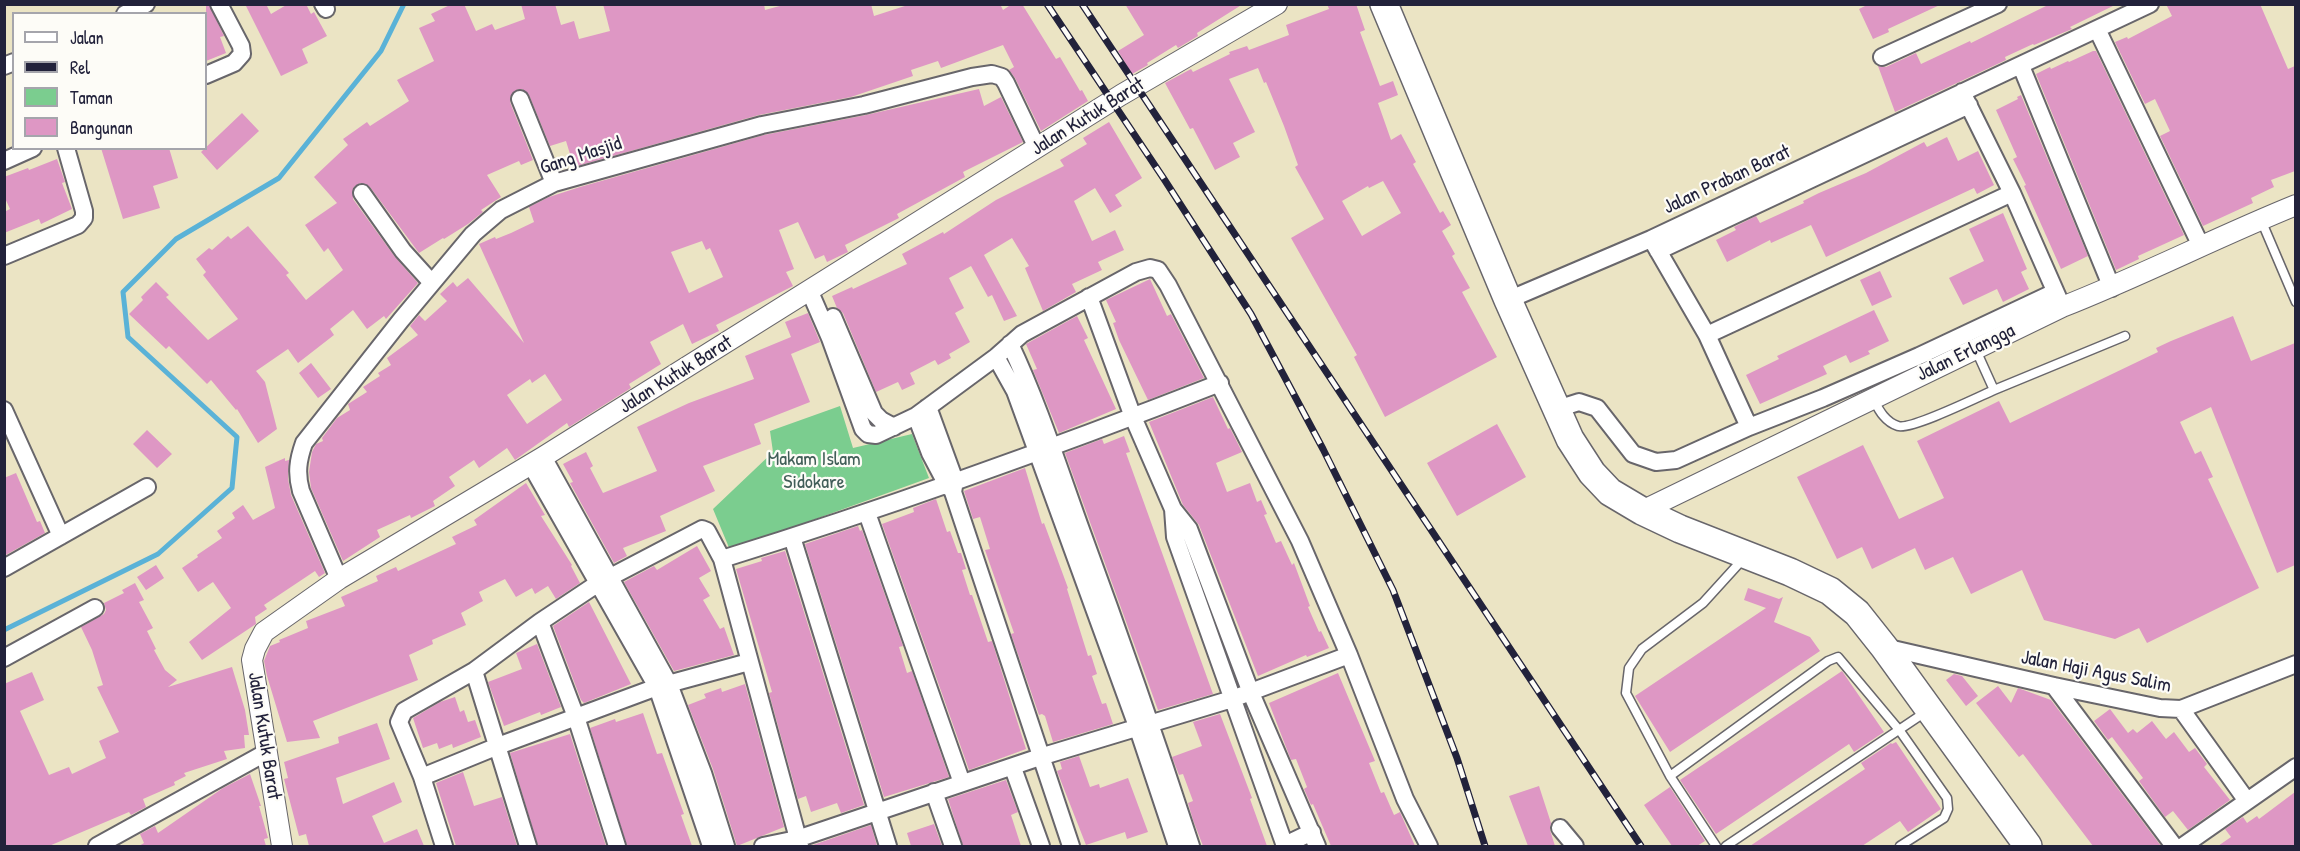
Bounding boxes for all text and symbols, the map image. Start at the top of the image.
legend [12,12,207,150]
text: Jalan [70,25,104,50]
text: Rel [70,55,90,80]
street label: Jalan Kutuk Barat [1027,73,1149,161]
text: Taman [70,85,113,110]
text: Bangunan [70,115,133,140]
street label: Gang Masjid [537,132,625,180]
street label: Jalan Praban Barat [1660,140,1794,220]
street label: Jalan Erlangga [1913,319,2019,387]
street label: Jalan Kutuk Barat [615,331,737,419]
park label: Makam Islam Sidokare [767,448,861,495]
street label: Jalan Haji Agus Salim [2019,646,2173,698]
street label: Jalan Kutuk Barat [242,671,286,801]

